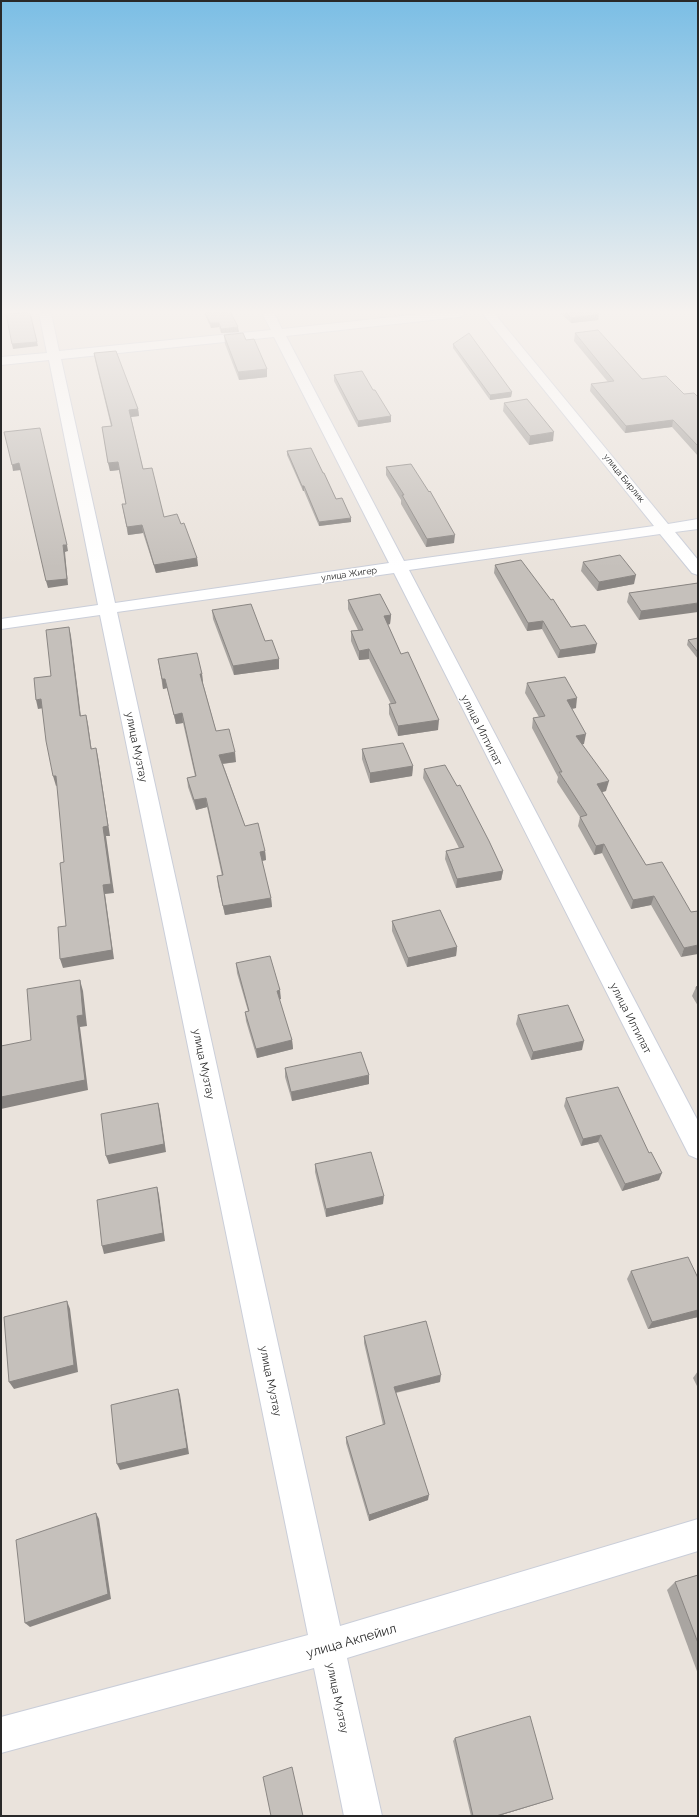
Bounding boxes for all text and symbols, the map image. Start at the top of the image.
street label: улица Бирлик [601,452,647,505]
street label: улица Жигер [320,565,378,583]
street label: улица Илтипат [458,693,505,768]
street label: улица Музтау [123,711,150,783]
street label: улица Илтипат [607,981,654,1056]
street label: улица Музтау [190,1028,217,1100]
street label: улица Музтау [257,1345,284,1417]
street label: улица Акпейил [304,1620,398,1661]
street label: улица Музтау [324,1662,351,1734]

